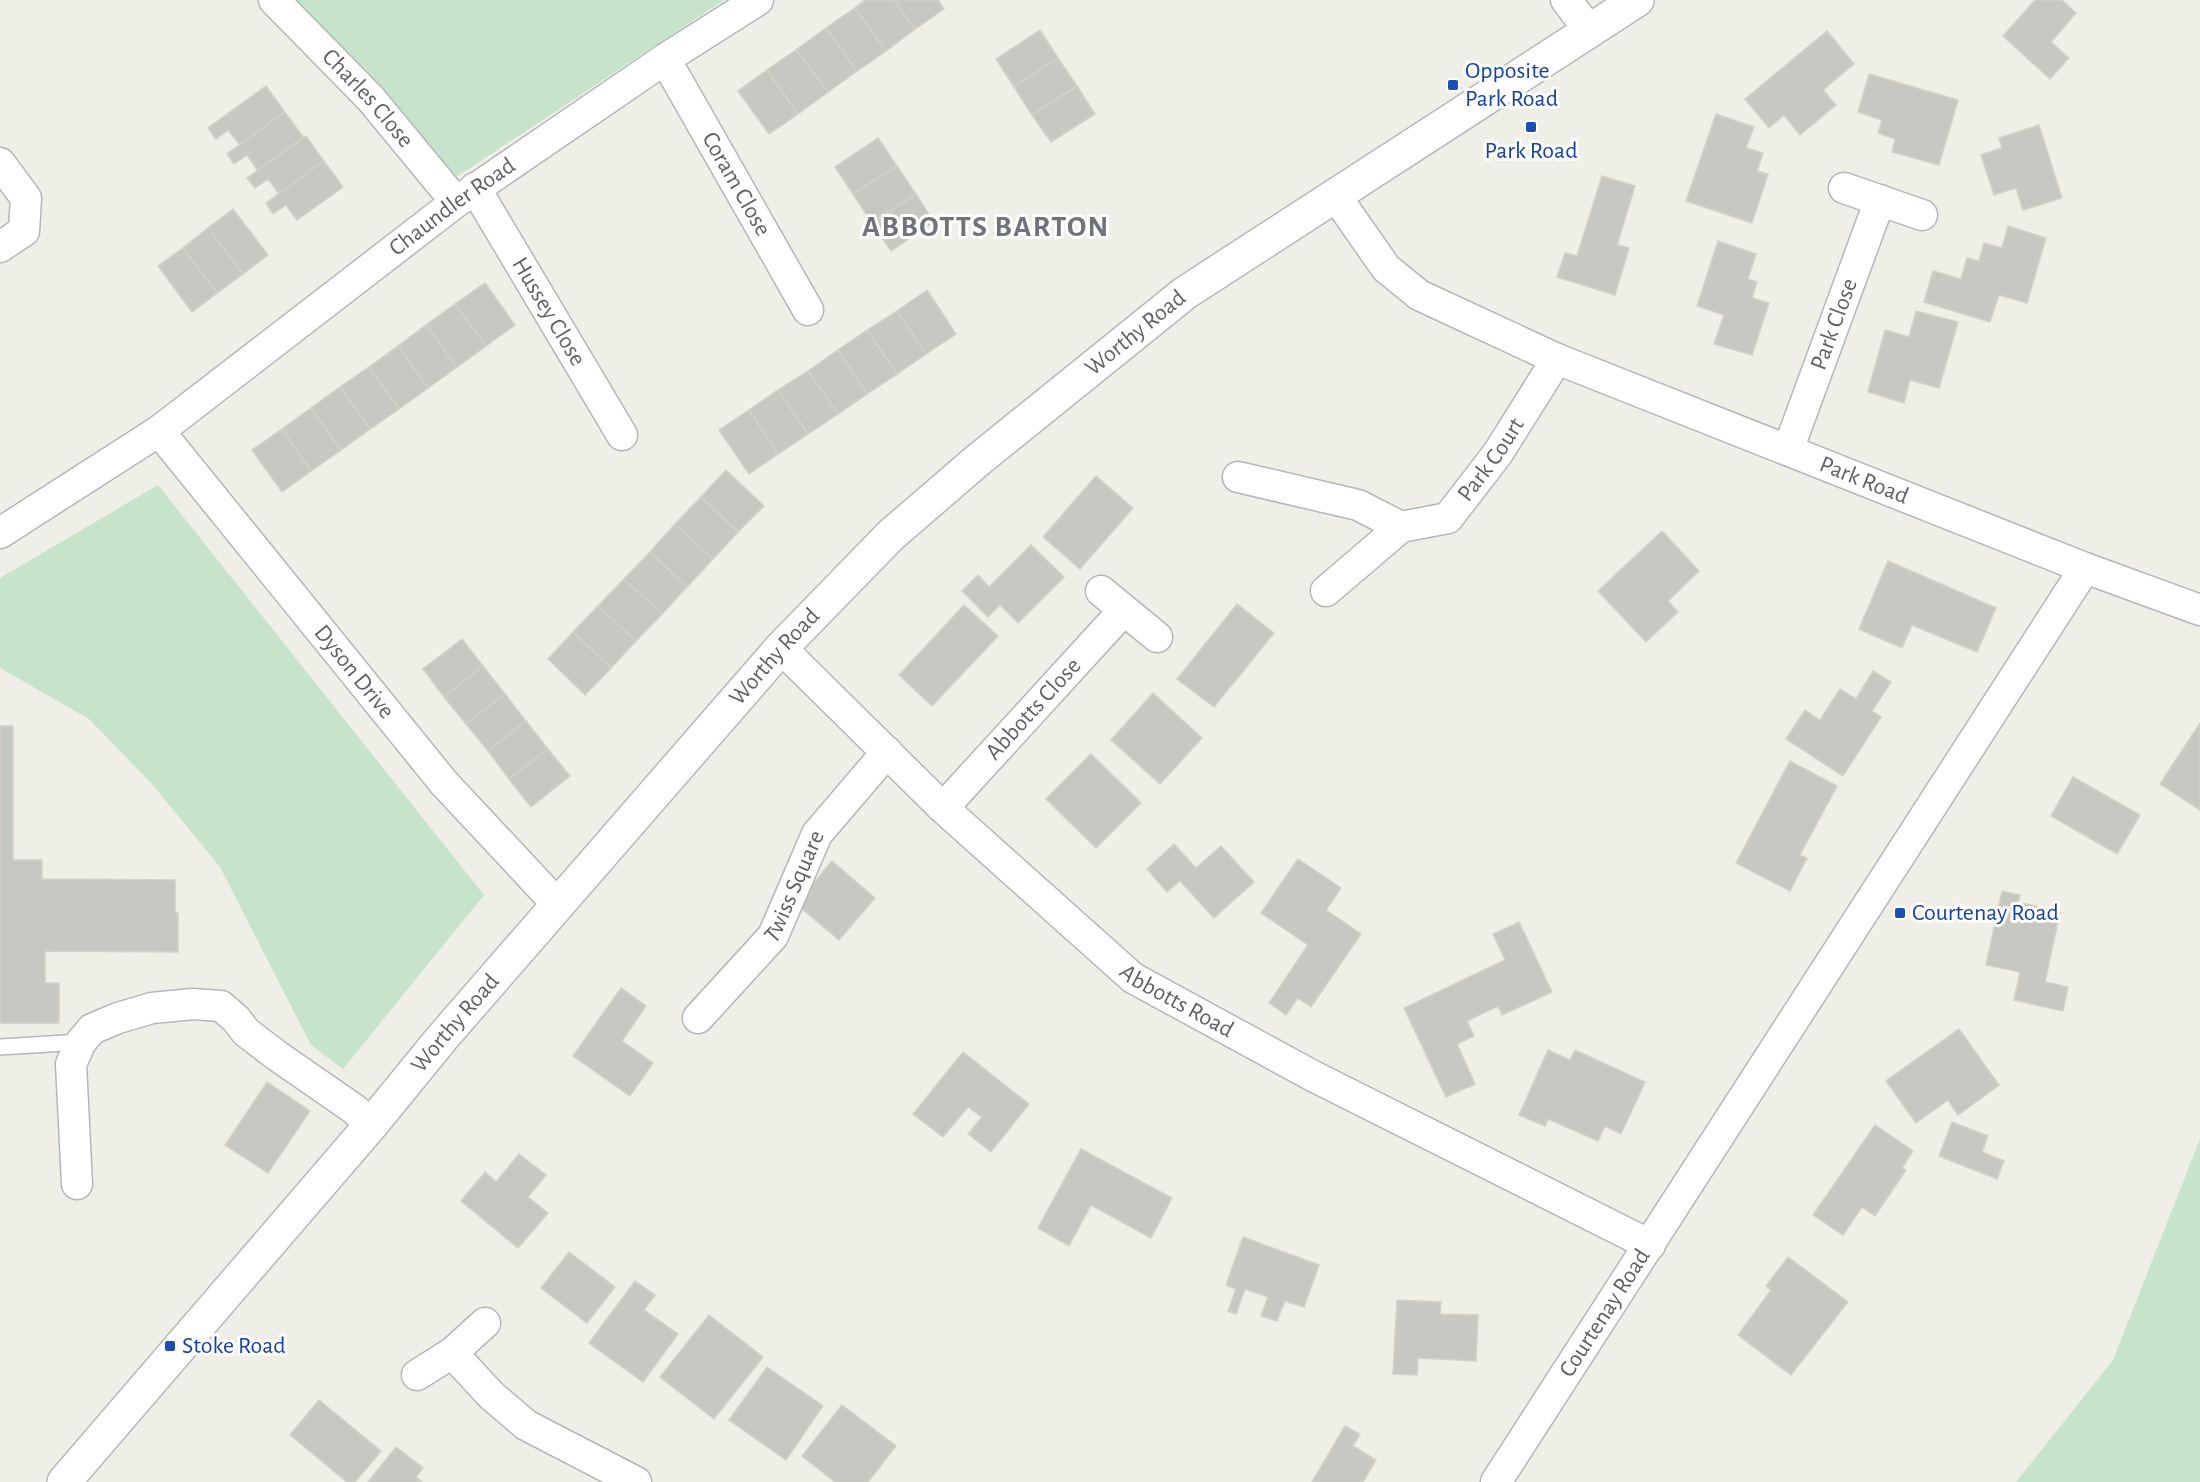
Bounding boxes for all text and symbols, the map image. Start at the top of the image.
street label: Charles Close [317,45,418,152]
place label: Opposite Park Road [1465,59,1558,111]
marker: Opposite Park Road [1446,78,1460,92]
marker: Park Road [1524,120,1538,134]
street label: Coram Close [697,128,775,240]
place label: Park Road [1484,139,1578,163]
street label: Chaundler Road [385,153,520,261]
district label: ABBOTTS BARTON [862,212,1110,242]
street label: Hussey Close [507,253,590,370]
street label: Park Close [1807,275,1862,373]
street label: Worthy Road [1081,285,1190,380]
street label: Park Court [1453,413,1529,506]
street label: Park Road [1816,452,1912,509]
street label: Worthy Road [725,604,824,710]
street label: Dyson Drive [309,621,399,723]
street label: Abbotts Close [981,653,1086,765]
street label: Twiss Square [760,827,829,948]
place label: Courtenay Road [1912,901,2059,925]
marker: Courtenay Road [1893,906,1907,920]
street label: Abbotts Road [1115,960,1238,1042]
street label: Worthy Road [407,969,504,1077]
street label: Courtenay Road [1555,1245,1655,1381]
place label: Stoke Road [182,1334,286,1358]
marker: Stoke Road [163,1339,177,1353]

